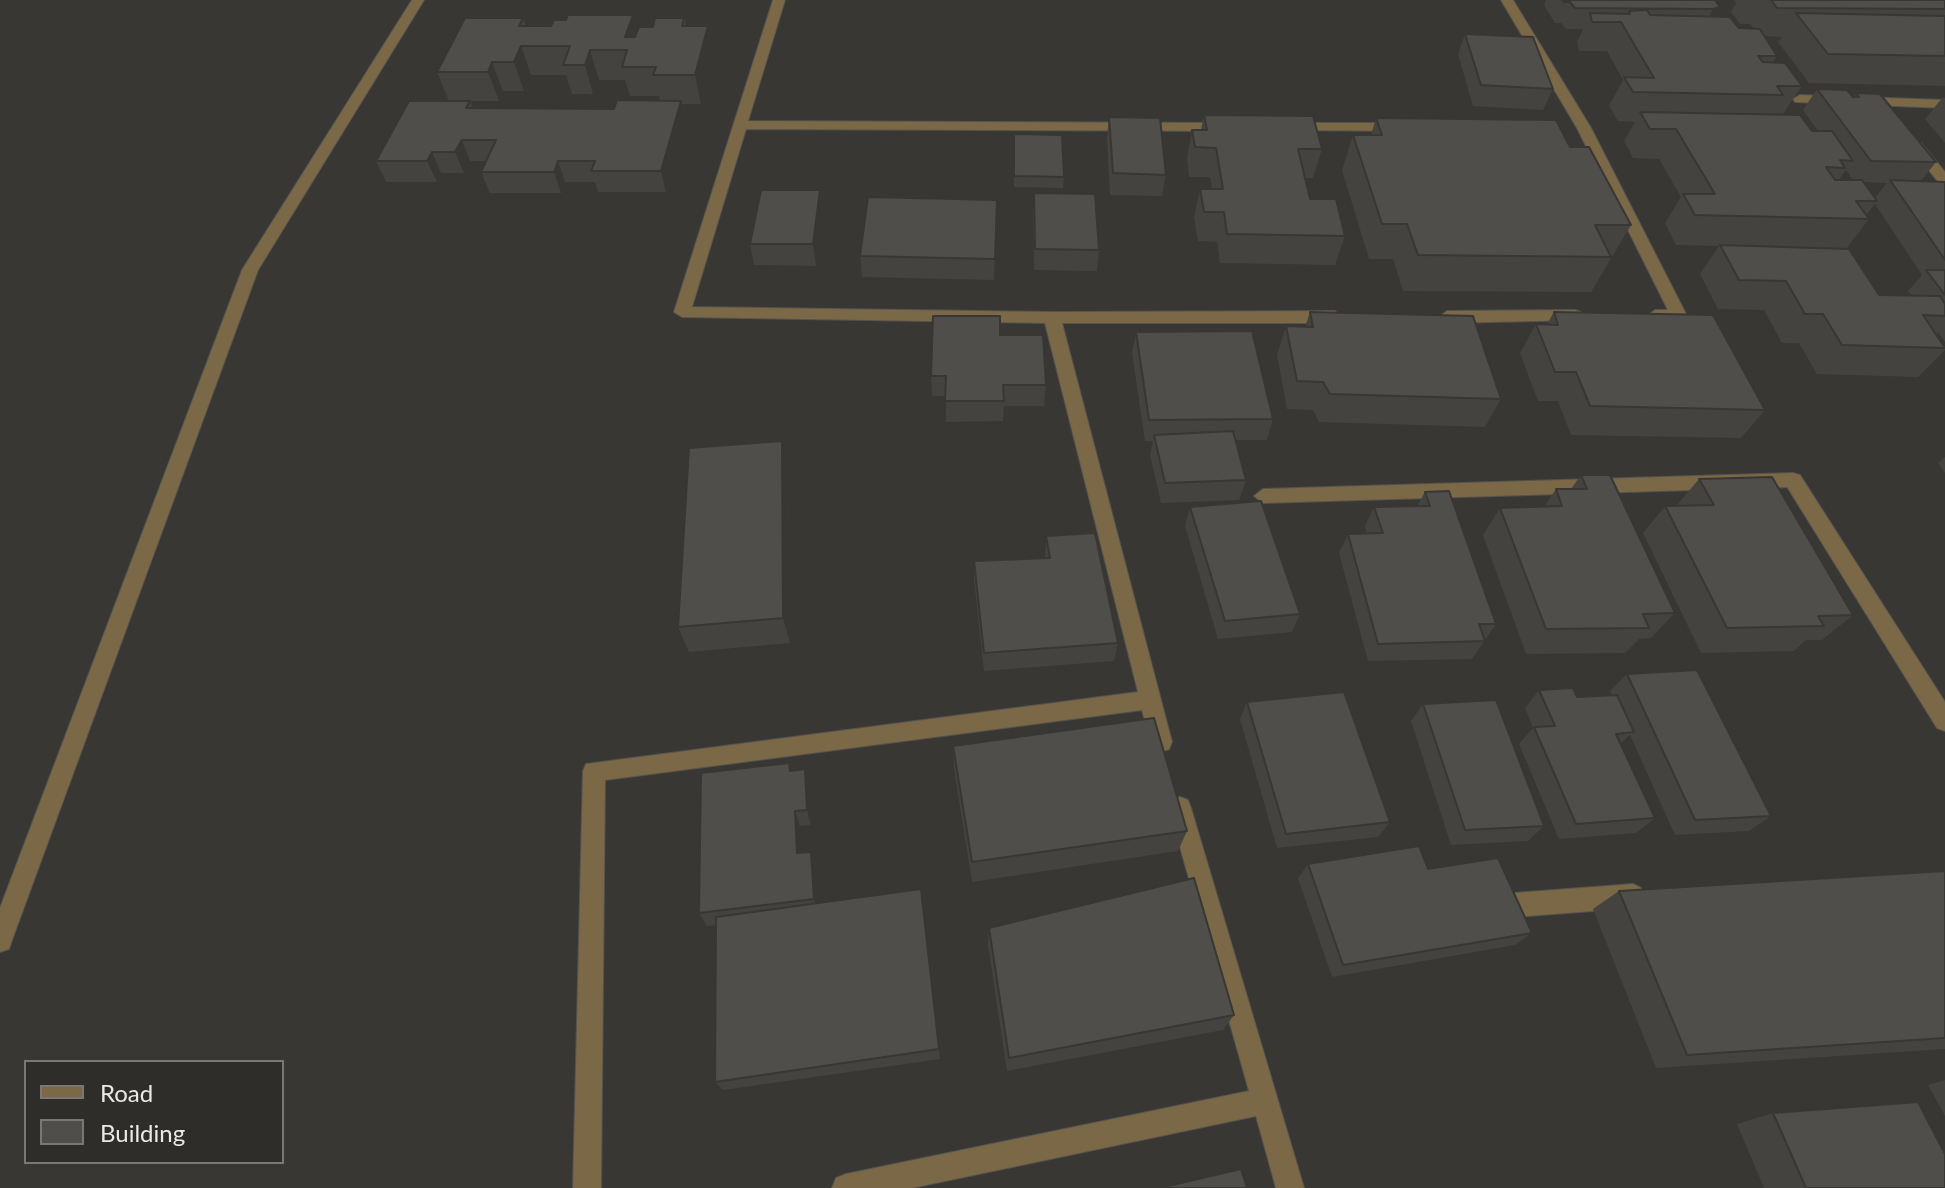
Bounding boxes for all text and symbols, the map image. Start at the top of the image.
legend [24,1060,284,1164]
text: Road [100,1078,153,1107]
text: Building [100,1118,185,1147]

